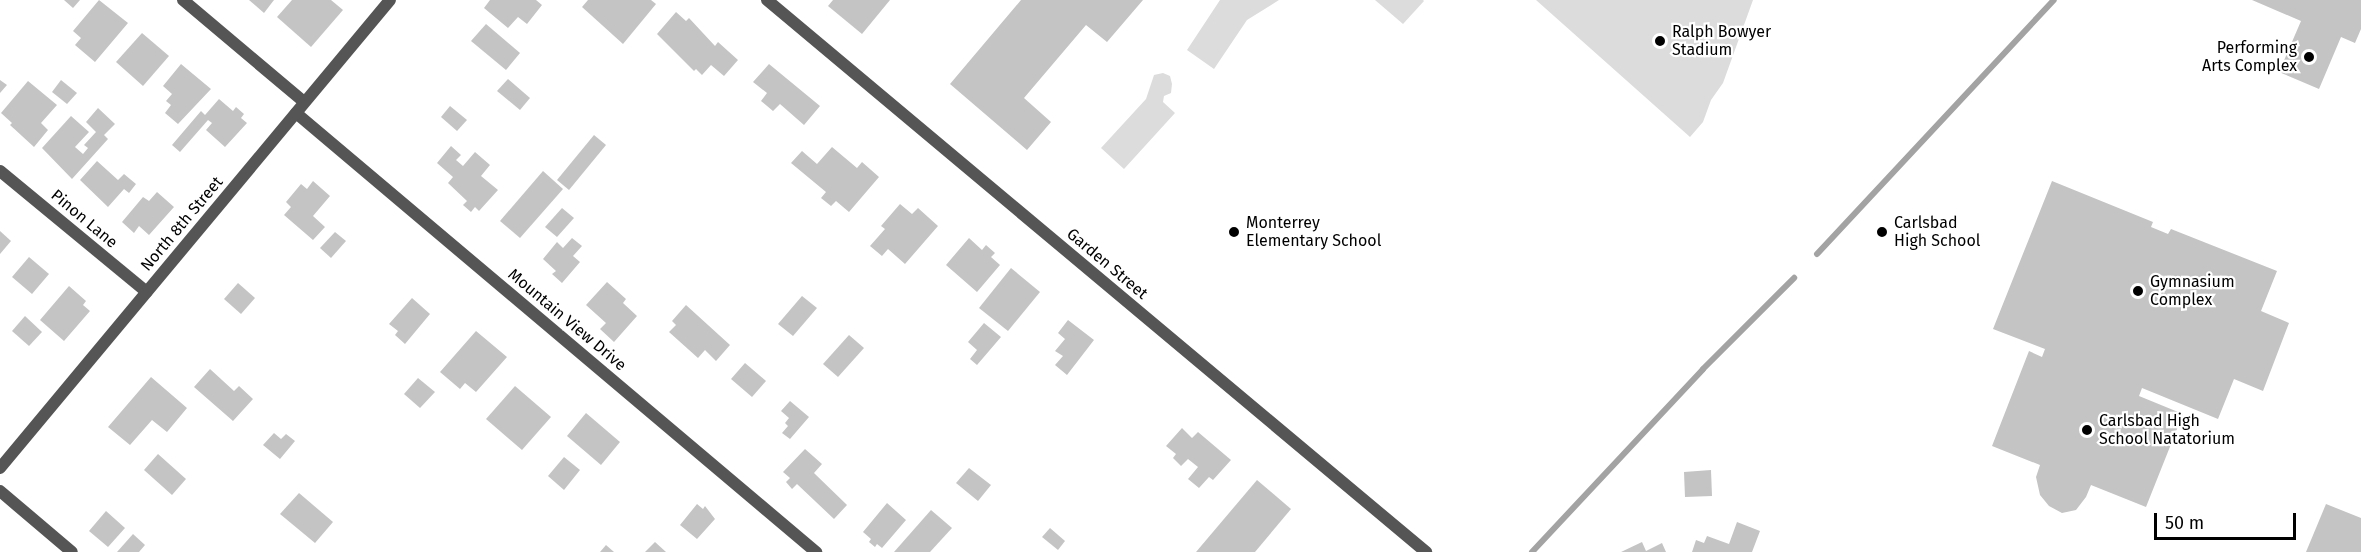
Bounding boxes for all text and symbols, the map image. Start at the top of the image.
place label: Ralph Bowyer Stadium [1672,22,1771,60]
marker: Ralph Bowyer Stadium [1653,34,1667,48]
place label: Performing Arts Complex [2202,38,2297,76]
marker: Performing Arts Complex [2302,50,2316,64]
street label: North 8th Street [137,173,227,275]
street label: Pinon Lane [47,186,121,252]
place label: Monterrey Elementary School [1246,213,1381,251]
place label: Carlsbad High School [1894,213,1980,251]
street label: Garden Street [1063,225,1151,303]
marker: Monterrey Elementary School [1227,225,1241,239]
marker: Carlsbad High School [1875,225,1889,239]
street label: Mountain View Drive [504,265,630,375]
place label: Gymnasium Complex [2150,272,2235,310]
marker: Gymnasium Complex [2131,284,2145,298]
place label: Carlsbad High School Natatorium [2099,411,2235,449]
marker: Carlsbad High School Natatorium [2080,423,2094,437]
scale bar [2157,501,2300,539]
text: 50 m [2165,512,2204,534]

